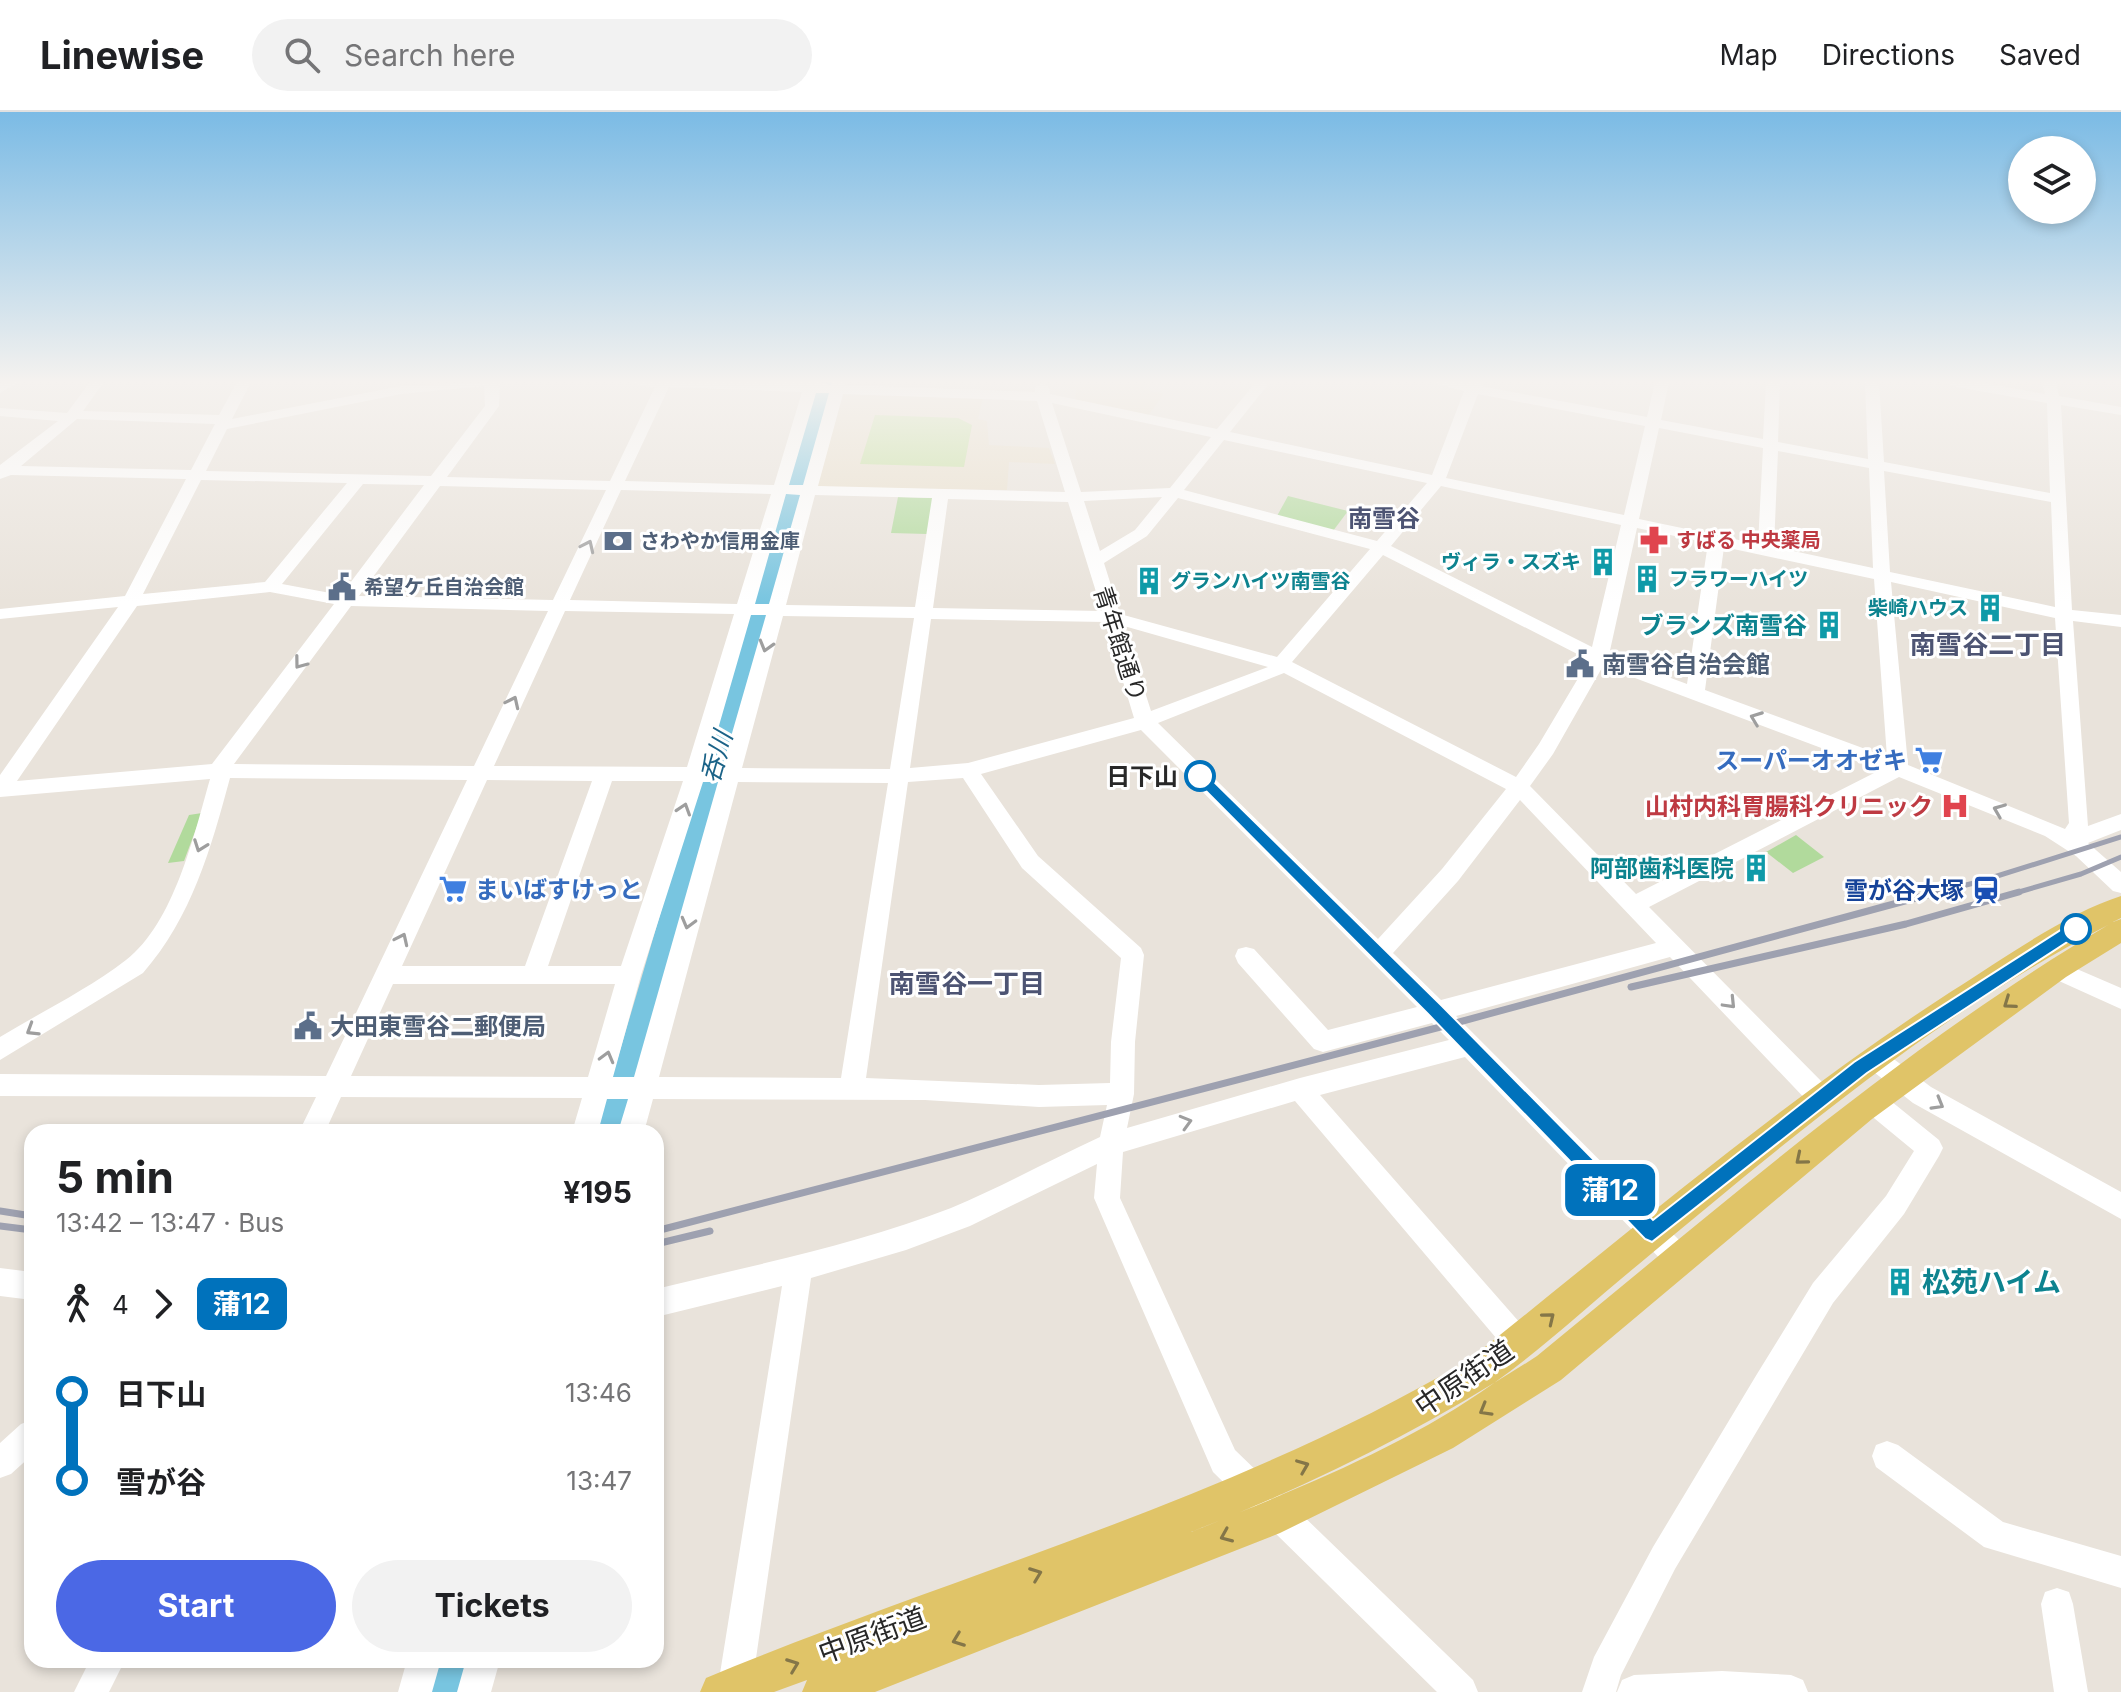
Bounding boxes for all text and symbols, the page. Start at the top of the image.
search box [252,19,812,91]
text: Linewise [40,32,204,78]
icon: search [280,33,324,77]
text: Search here [344,37,516,73]
text: Map [1719,38,1778,72]
text: Directions [1822,38,1955,72]
text: Saved [1999,38,2081,72]
map controls [2008,136,2096,224]
button: layers [2008,136,2096,224]
district label: 南雪谷 [1348,504,1420,533]
pharmacy icon: すばる 中央薬局 [1639,525,1669,555]
bank icon: さわやか信用金庫 [603,526,633,556]
place label: すばる 中央薬局 [1676,528,1821,552]
place label: さわやか信用金庫 [640,529,800,553]
one-way arrow [578,539,594,554]
building icon: ヴィラ・スズキ [1588,547,1618,577]
place label: ヴィラ・スズキ [1441,550,1581,574]
building icon: フラワーハイツ [1632,564,1662,594]
building icon: グランハイツ南雪谷 [1134,566,1164,596]
place label: フラワーハイツ [1669,567,1808,591]
place label: グランハイツ南雪谷 [1171,569,1351,593]
public building icon: 希望ケ丘自治会館 [327,572,357,602]
place label: 希望ケ丘自治会館 [364,575,524,599]
street label: 青年館通り [1088,582,1152,706]
building icon: 柴崎ハウス [1975,593,2005,623]
place label: 柴崎ハウス [1868,596,1968,620]
building icon: ブランズ南雪谷 [1814,610,1844,640]
place label: ブランズ南雪谷 [1639,611,1807,640]
district label: 南雪谷二丁目 [1910,629,2066,660]
one-way arrow [759,639,775,653]
public building icon: 南雪谷自治会館 [1565,649,1595,679]
place label: 南雪谷自治会館 [1602,650,1770,679]
one-way arrow [296,655,310,669]
one-way arrow [503,696,519,710]
one-way arrow [1749,711,1763,728]
water label: 呑川 [694,725,739,786]
supermarket icon: スーパーオオゼキ [1914,745,1944,775]
place label: スーパーオオゼキ [1715,746,1907,775]
marker: 日下山 [1185,761,1215,791]
place label: 日下山 [1106,762,1178,791]
hospital icon: 山村内科胃腸科クリニック [1940,791,1970,821]
place label: 山村内科胃腸科クリニック [1645,792,1933,821]
one-way arrow [674,802,690,816]
one-way arrow [1993,803,2007,819]
one-way arrow [193,838,209,852]
building icon: 阿部歯科医院 [1741,853,1771,883]
place label: 阿部歯科医院 [1590,854,1734,883]
supermarket icon: まいばすけっと [438,874,468,904]
place label: まいばすけっと [475,875,643,904]
station icon: 雪が谷大塚 [1971,875,2001,905]
place label: 雪が谷大塚 [1844,876,1964,905]
unlabelled marker [2061,914,2091,944]
one-way arrow [681,916,697,930]
one-way arrow [393,932,409,947]
district label: 南雪谷一丁目 [889,968,1045,999]
one-way arrow [1720,993,1734,1008]
one-way arrow [2003,993,2017,1008]
public building icon: 大田東雪谷二郵便局 [293,1011,323,1041]
place label: 大田東雪谷二郵便局 [330,1012,546,1041]
one-way arrow [26,1021,41,1036]
one-way arrow [598,1051,615,1065]
one-way arrow [1929,1094,1944,1110]
one-way arrow [1179,1115,1193,1131]
one-way arrow [1796,1149,1810,1164]
text: 5 min [56,1150,174,1204]
line badge: 蒲12 [1564,1164,1656,1216]
text: 蒲12 [1581,1173,1639,1207]
text: ¥195 [563,1174,632,1210]
text: 13:42 – 13:47 · Bus [56,1207,284,1238]
place label: 松苑ハイム [1922,1265,2061,1299]
building icon: 松苑ハイム [1885,1267,1915,1297]
icon: walk [56,1282,100,1326]
icon: forward [141,1282,185,1326]
text: 蒲12 [213,1287,271,1321]
text: 4 [112,1289,129,1320]
one-way arrow [1540,1313,1554,1328]
street label: 中原街道 [1408,1333,1520,1423]
text: 日下山 [116,1376,206,1412]
text: 13:46 [565,1377,632,1408]
one-way arrow [1479,1400,1494,1416]
one-way arrow [1295,1460,1309,1476]
text: 雪が谷 [116,1464,206,1500]
text: 13:47 [566,1465,632,1496]
one-way arrow [1220,1527,1235,1543]
button: Start [56,1560,336,1652]
button: Tickets [352,1560,632,1652]
one-way arrow [1028,1567,1042,1584]
street label: 中原街道 [814,1600,930,1670]
one-way arrow [952,1630,966,1647]
one-way arrow [785,1658,799,1675]

